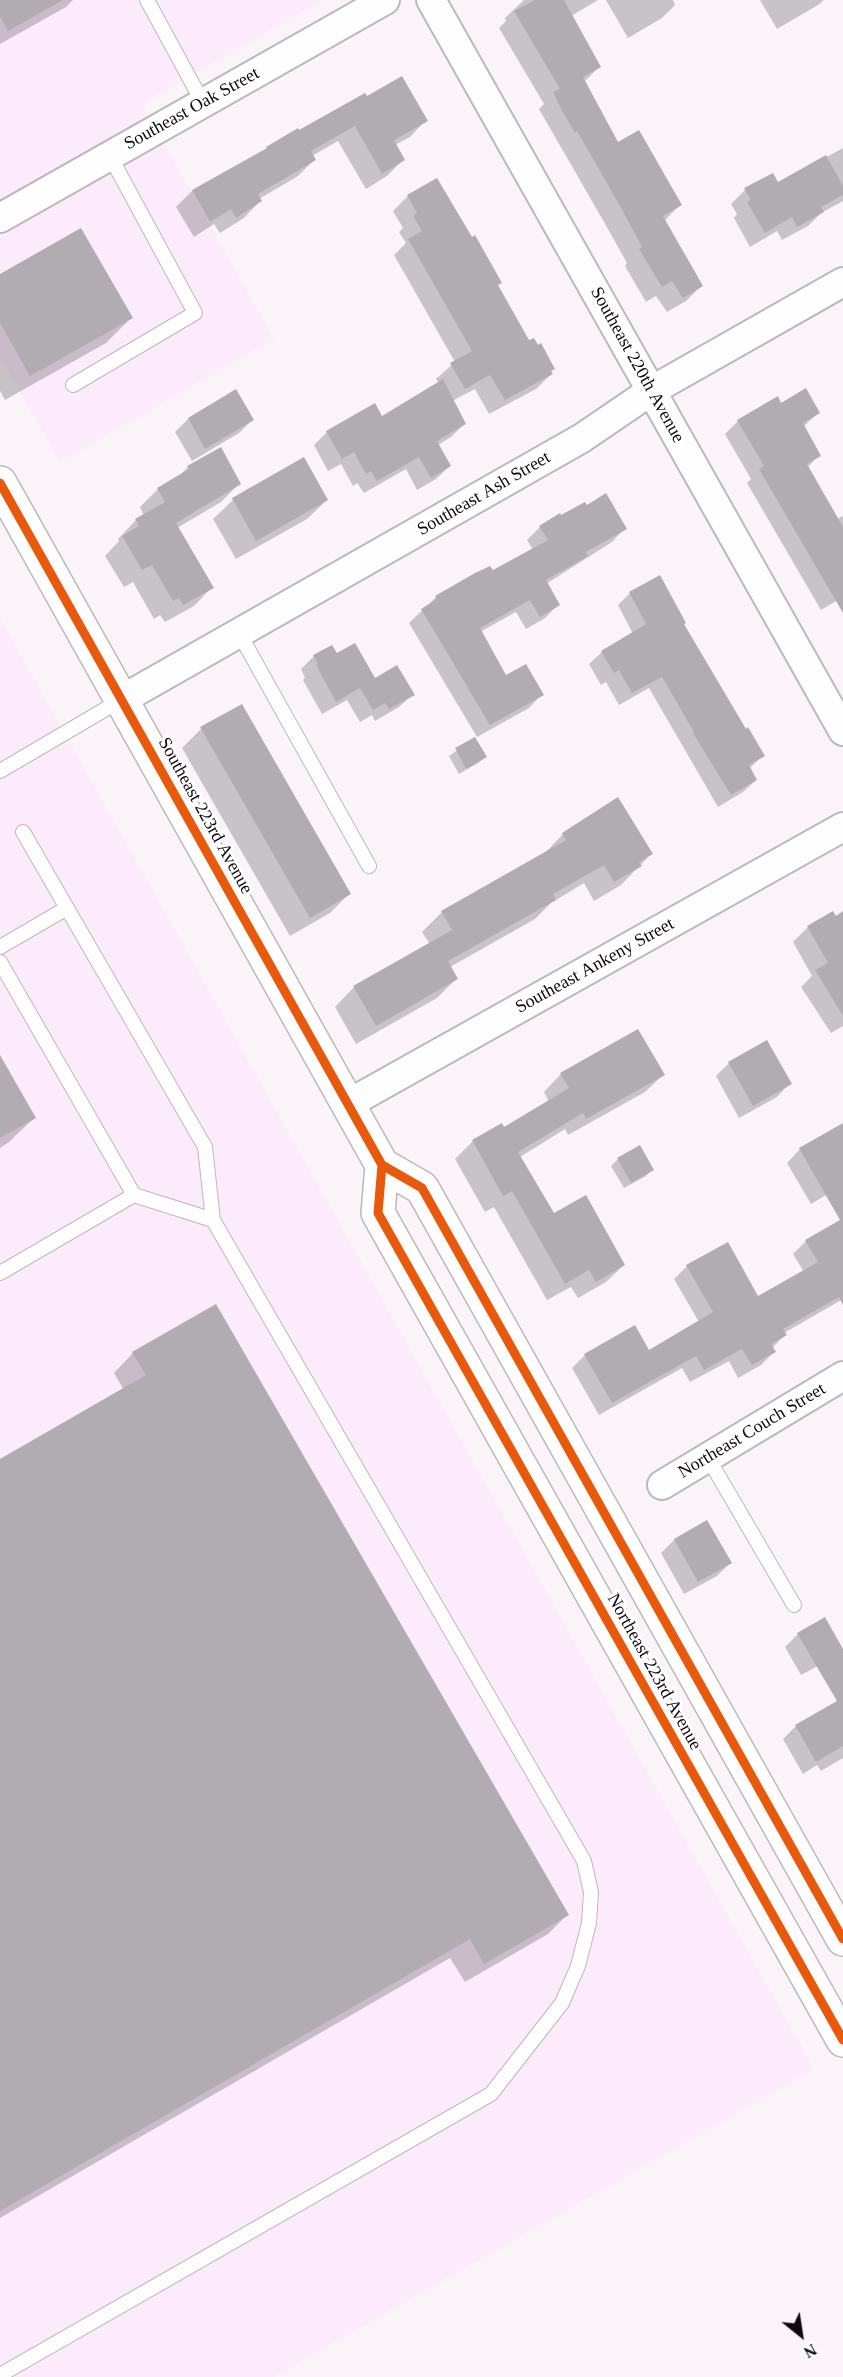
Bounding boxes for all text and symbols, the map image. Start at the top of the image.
street label: Southeast Oak Street [121,63,263,155]
street label: Southeast 220th Avenue [585,283,689,447]
street label: Southeast Ash Street [414,447,554,541]
street label: Southeast 223rd Avenue [153,734,257,898]
street label: Southeast Ankeny Street [512,913,678,1019]
street label: Northeast Couch Street [674,1378,830,1484]
street label: Northeast 223rd Avenue [602,1590,706,1754]
north arrow [771,2305,831,2365]
text: N [801,2341,820,2361]

